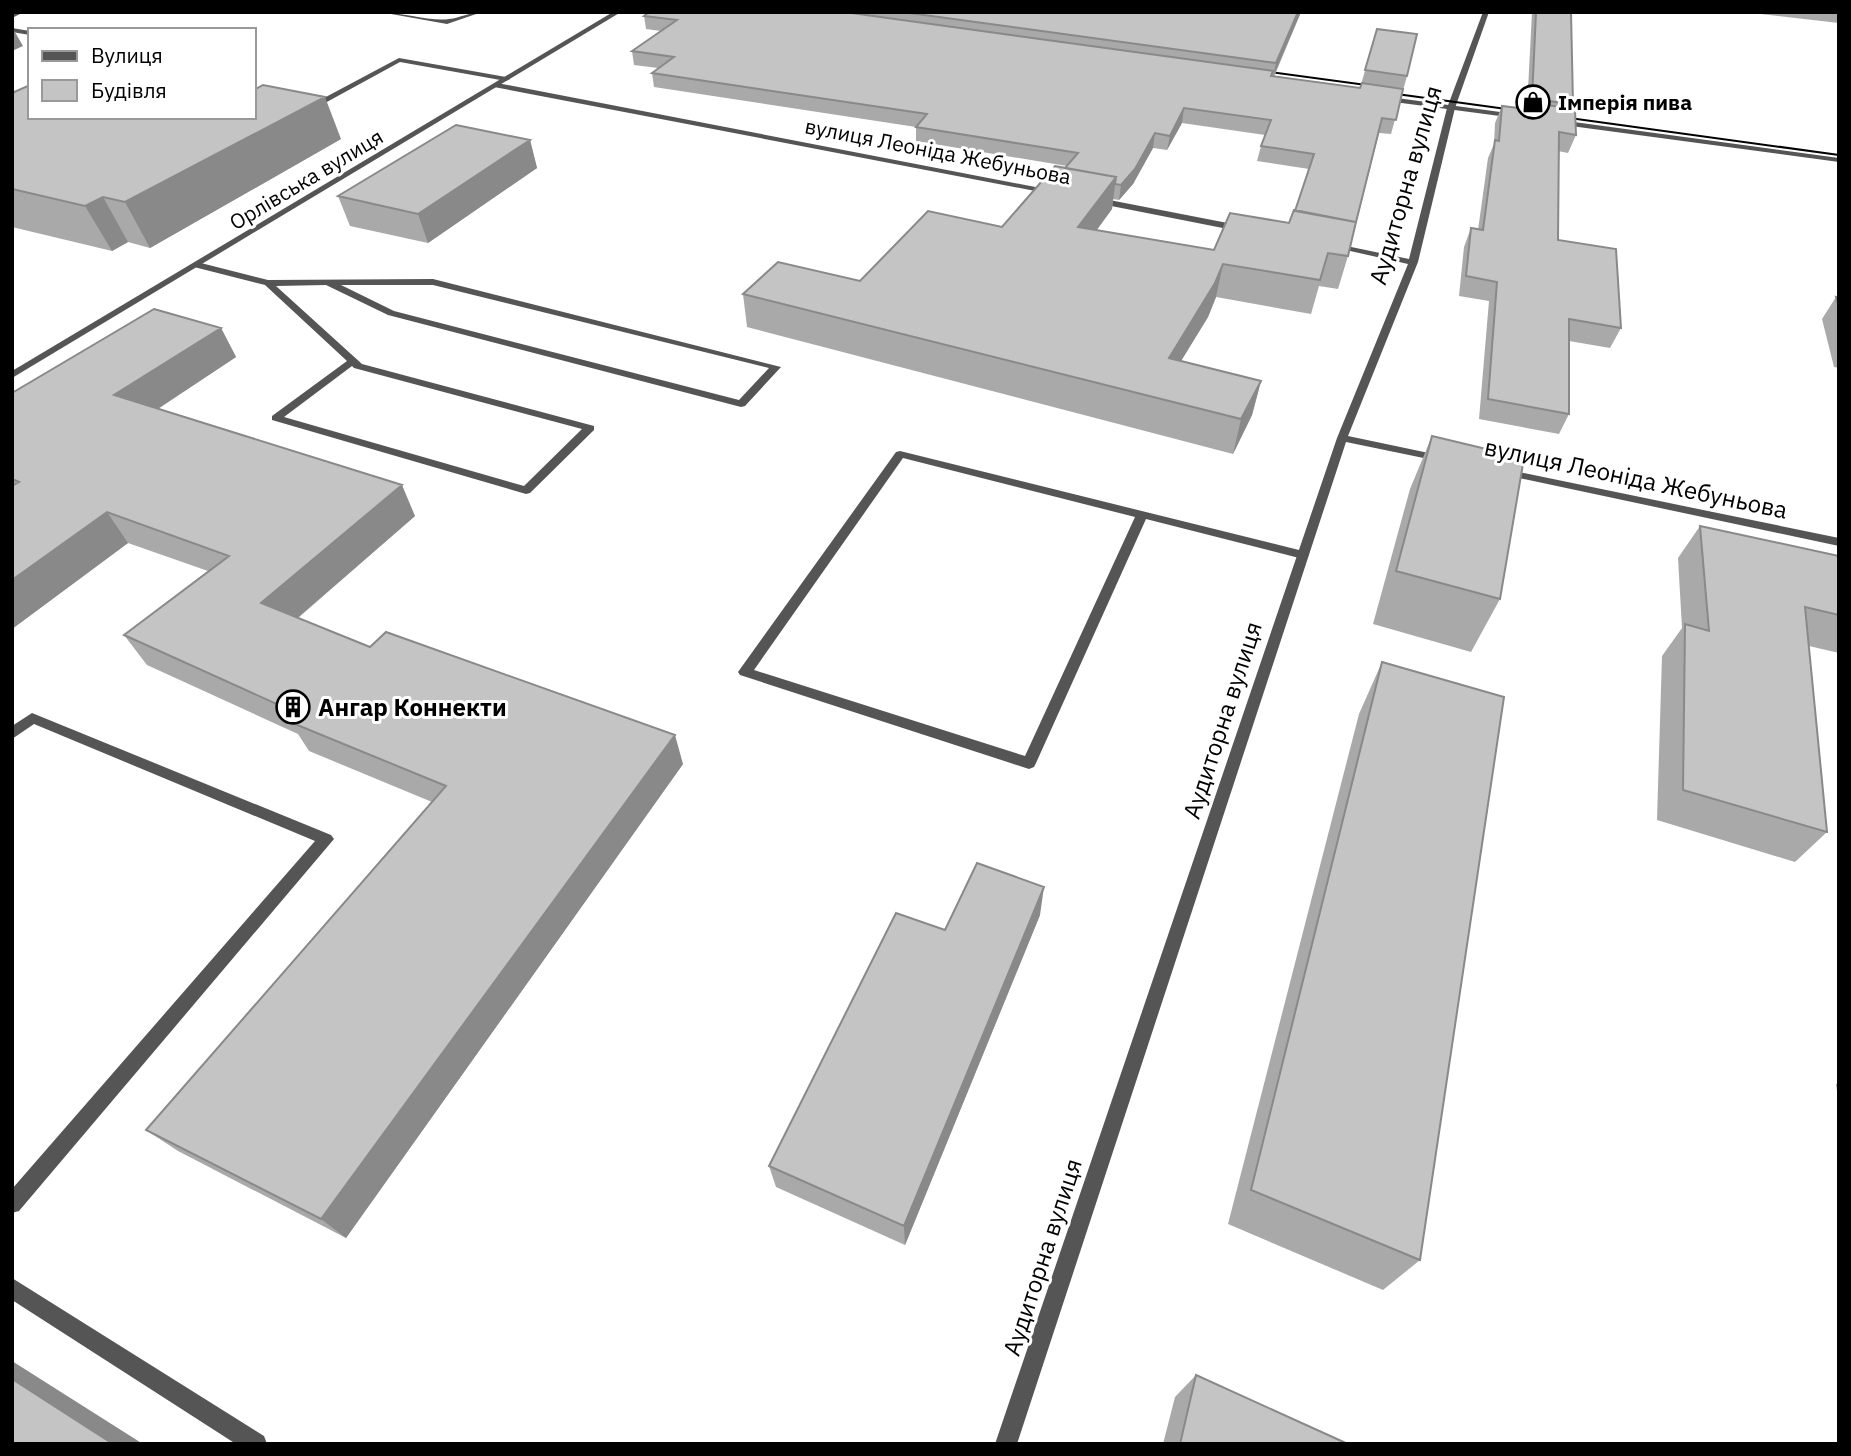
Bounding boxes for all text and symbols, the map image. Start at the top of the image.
legend [28,28,256,119]
text: Вулиця [91,41,163,69]
text: Будівля [91,76,167,104]
street label: Аудиторна вулиця [1361,82,1449,288]
shop icon: Імперія пива [1514,83,1552,121]
place label: Імперія пива [1558,88,1692,116]
street label: вулиця Леоніда Жебуньова [803,111,1073,191]
street label: Орлівська вулиця [224,122,388,236]
street label: вулиця Леоніда Жебуньова [1482,430,1791,526]
street label: Аудиторна вулиця [1175,617,1269,823]
building icon: Ангар Коннекти [274,688,312,726]
place label: Ангар Коннекти [318,691,507,723]
street label: Аудиторна вулиця [995,1154,1089,1360]

